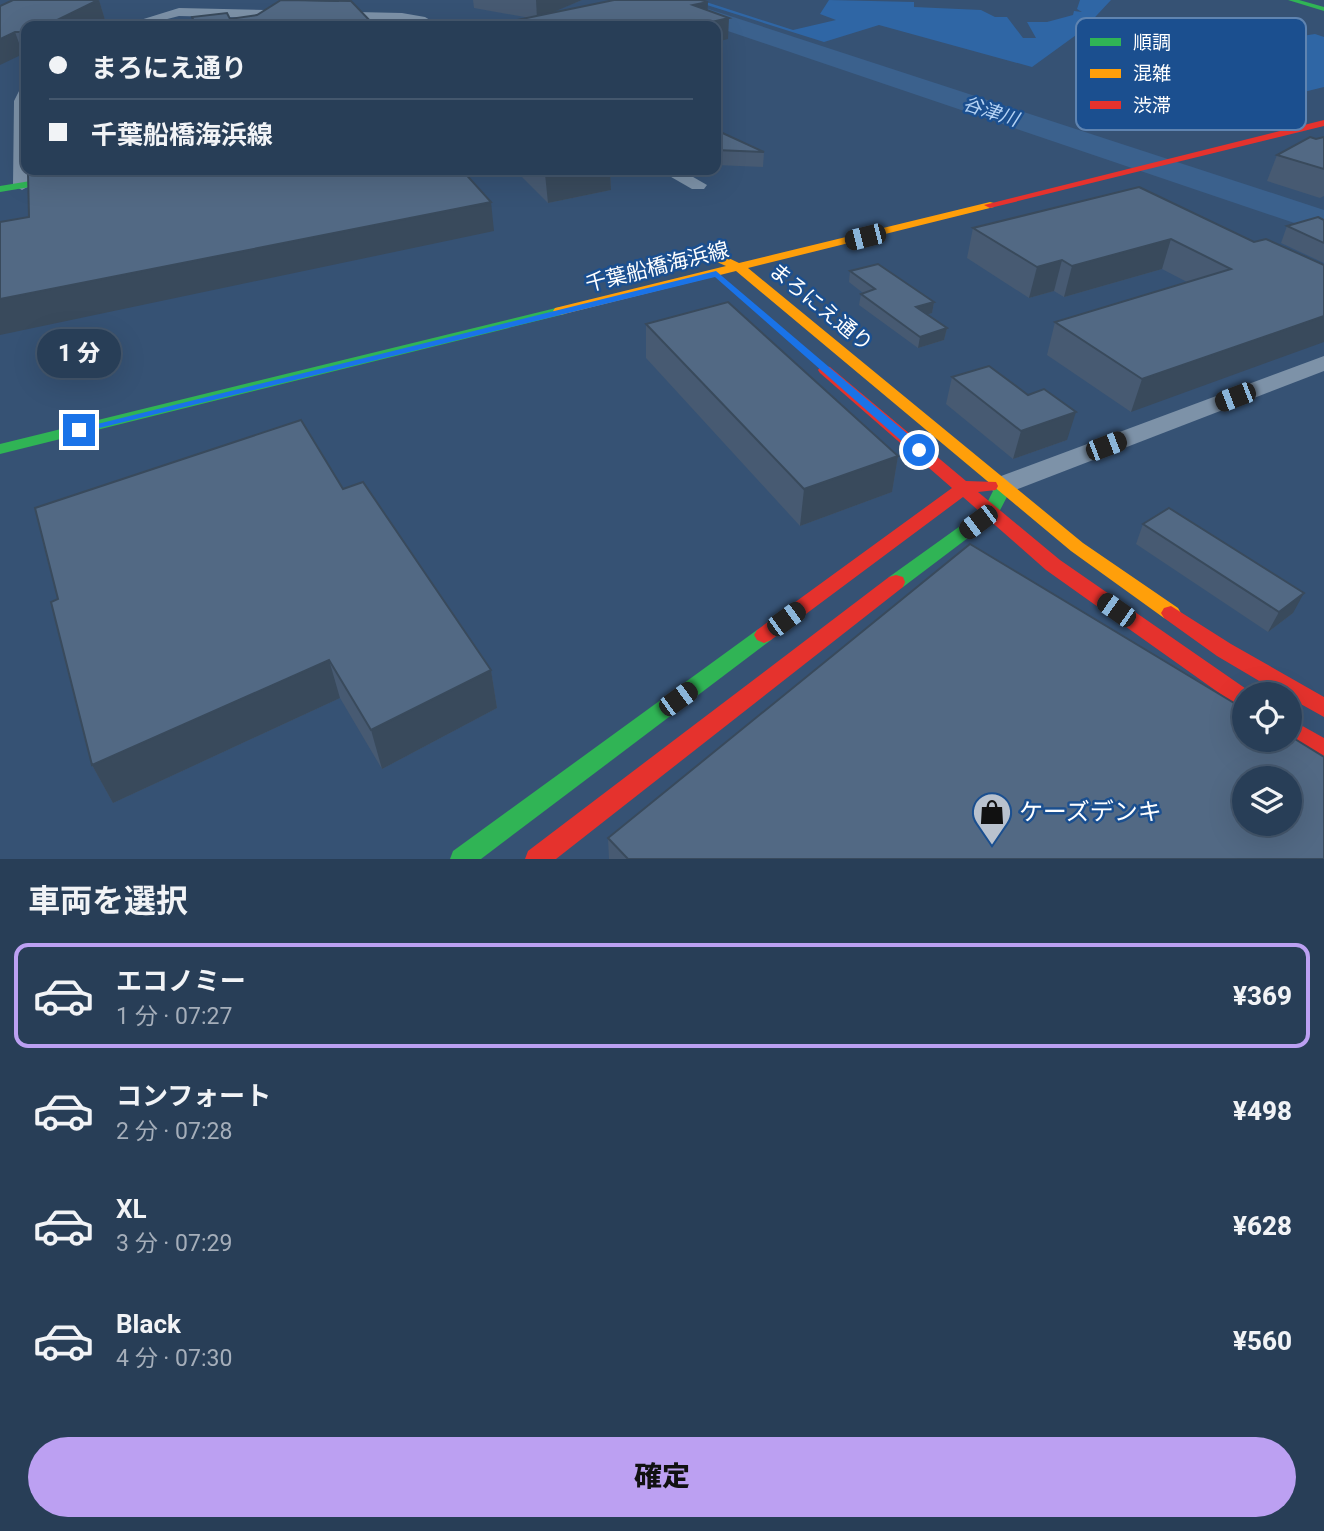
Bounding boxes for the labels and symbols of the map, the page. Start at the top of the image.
legend [1076,18,1306,130]
text: 順調 [1133,31,1171,54]
text: 混雑 [1133,62,1171,85]
water label: 谷津川 [960,92,1023,132]
text: 渋滞 [1133,94,1171,117]
car [843,222,888,252]
street label: 千葉船橋海浜線 [583,238,731,296]
street label: まろにえ通り [764,258,878,356]
callout: 1 分 [37,328,121,378]
car [1212,380,1259,414]
route end [63,414,95,446]
car [1083,429,1130,463]
route start [903,434,935,466]
car [955,501,1002,543]
car [1093,589,1140,631]
car [763,598,810,640]
car [655,678,702,720]
shop icon: ケーズデンキ [971,791,1013,846]
place label: ケーズデンキ [1019,798,1162,826]

